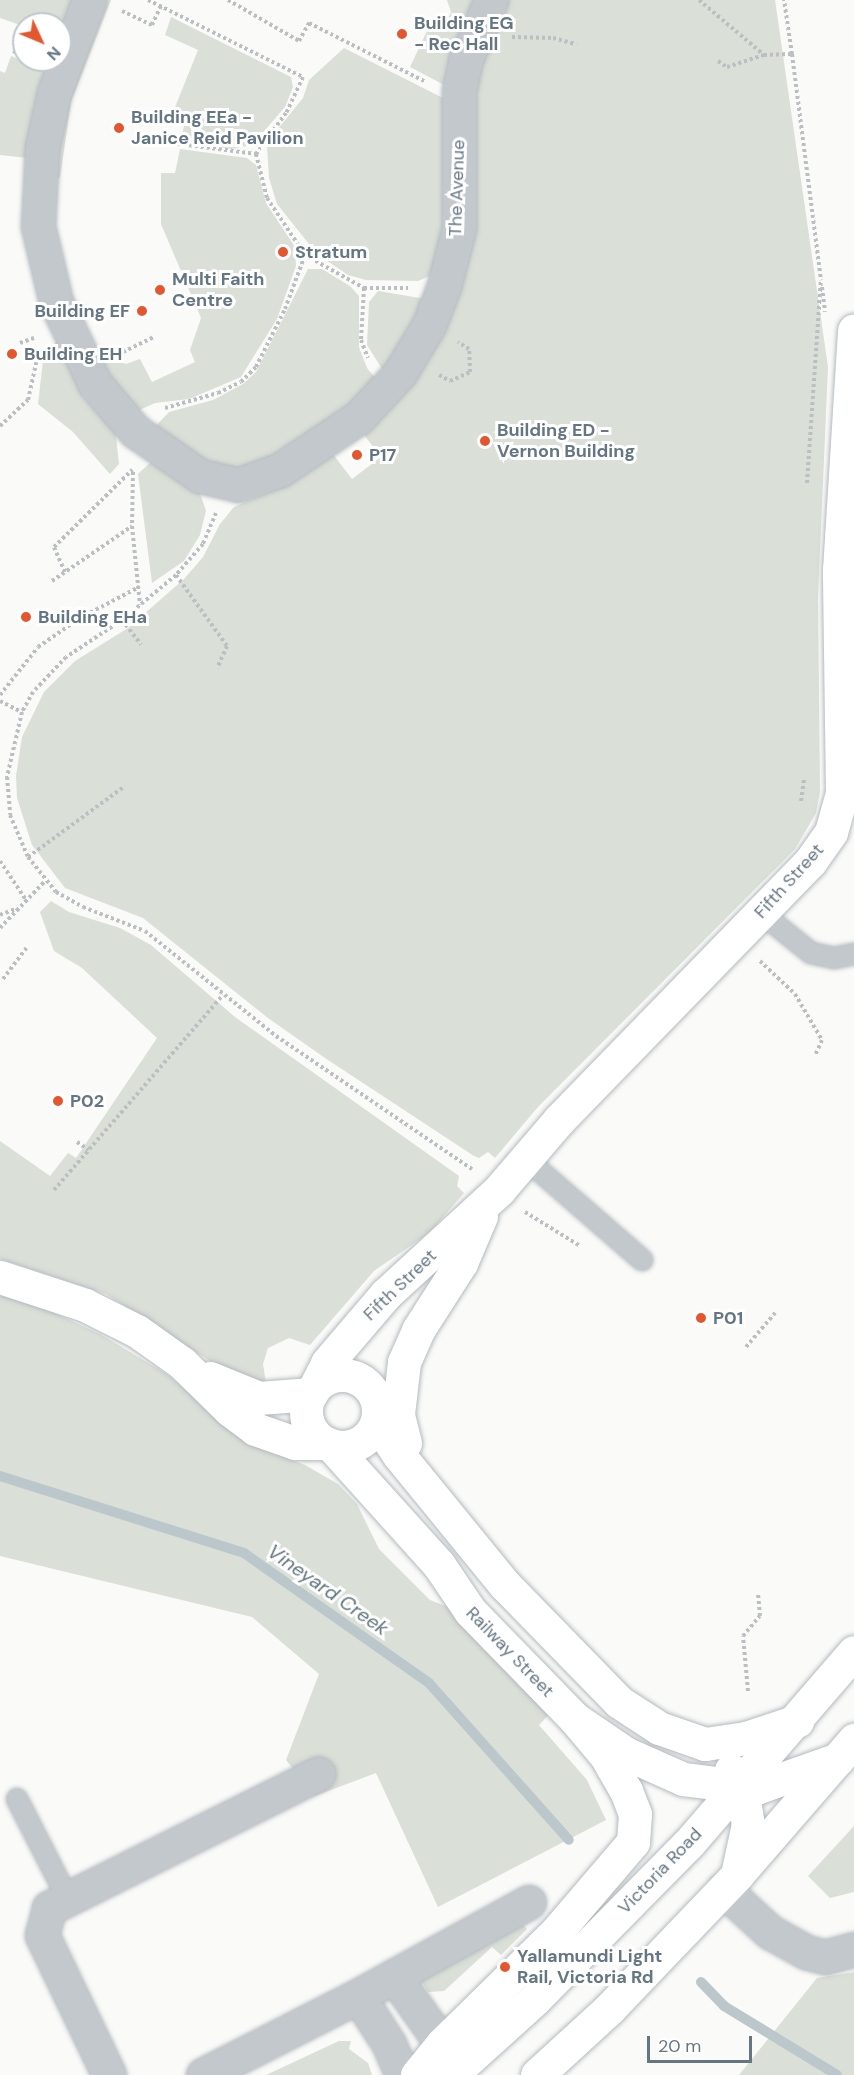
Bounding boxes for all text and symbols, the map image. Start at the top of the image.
north arrow [12,12,72,72]
place label: Building EG - Rec Hall [414,13,514,56]
marker: Building EG - Rec Hall [395,27,409,41]
text: N [42,42,65,65]
place label: Building EEa - Janice Reid Pavilion [131,107,304,150]
marker: Building EEa - Janice Reid Pavilion [112,121,126,135]
street label: The Avenue [445,139,469,237]
place label: Stratum [295,241,367,263]
marker: Stratum [276,245,290,259]
place label: Multi Faith Centre [172,269,264,312]
marker: Multi Faith Centre [153,283,167,297]
place label: Building EF [34,300,130,322]
marker: Building EF [135,304,149,318]
place label: Building EH [24,343,122,365]
marker: Building EH [5,347,19,361]
place label: Building ED - Vernon Building [497,420,635,462]
marker: Building ED - Vernon Building [478,434,492,448]
place label: P17 [369,444,396,466]
marker: P17 [350,448,364,462]
place label: Building EHa [38,606,147,628]
marker: Building EHa [19,610,33,624]
street label: Fifth Street [750,839,828,923]
place label: P02 [70,1090,104,1112]
marker: P02 [51,1094,65,1108]
street label: Fifth Street [359,1245,441,1325]
place label: P01 [713,1307,743,1329]
marker: P01 [694,1311,708,1325]
water label: Vineyard Creek [263,1539,393,1641]
street label: Railway Street [461,1602,559,1702]
street label: Victoria Road [614,1823,706,1919]
place label: Yallamundi Light Rail, Victoria Rd [517,1946,662,1988]
marker: Yallamundi Light Rail, Victoria Rd [498,1960,512,1974]
scale bar [650,2024,755,2062]
text: 20 m [658,2034,701,2058]

